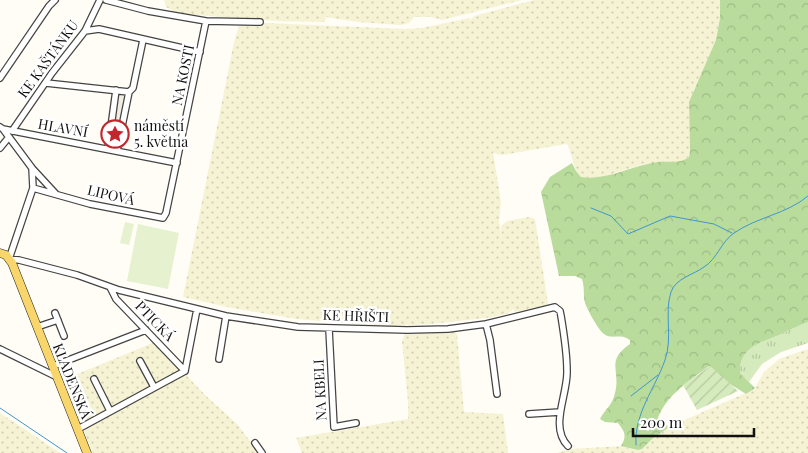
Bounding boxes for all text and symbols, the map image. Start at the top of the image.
street label: KE KAŠTÁNKU [13,16,83,101]
street label: NA KOSTI [167,42,198,107]
street label: HLAVNÍ [37,114,90,141]
place label: náměstí 5. května [134,116,188,151]
place icon: náměstí 5. května [100,119,130,149]
street label: LIPOVÁ [86,180,137,209]
street label: PTICKÁ [131,296,179,345]
street label: KE HŘIŠTI [322,305,390,326]
street label: KLADENSKÁ [49,340,96,422]
street label: NA KBELI [308,359,331,421]
scale bar [633,406,754,438]
text: 200 m [640,412,683,432]

